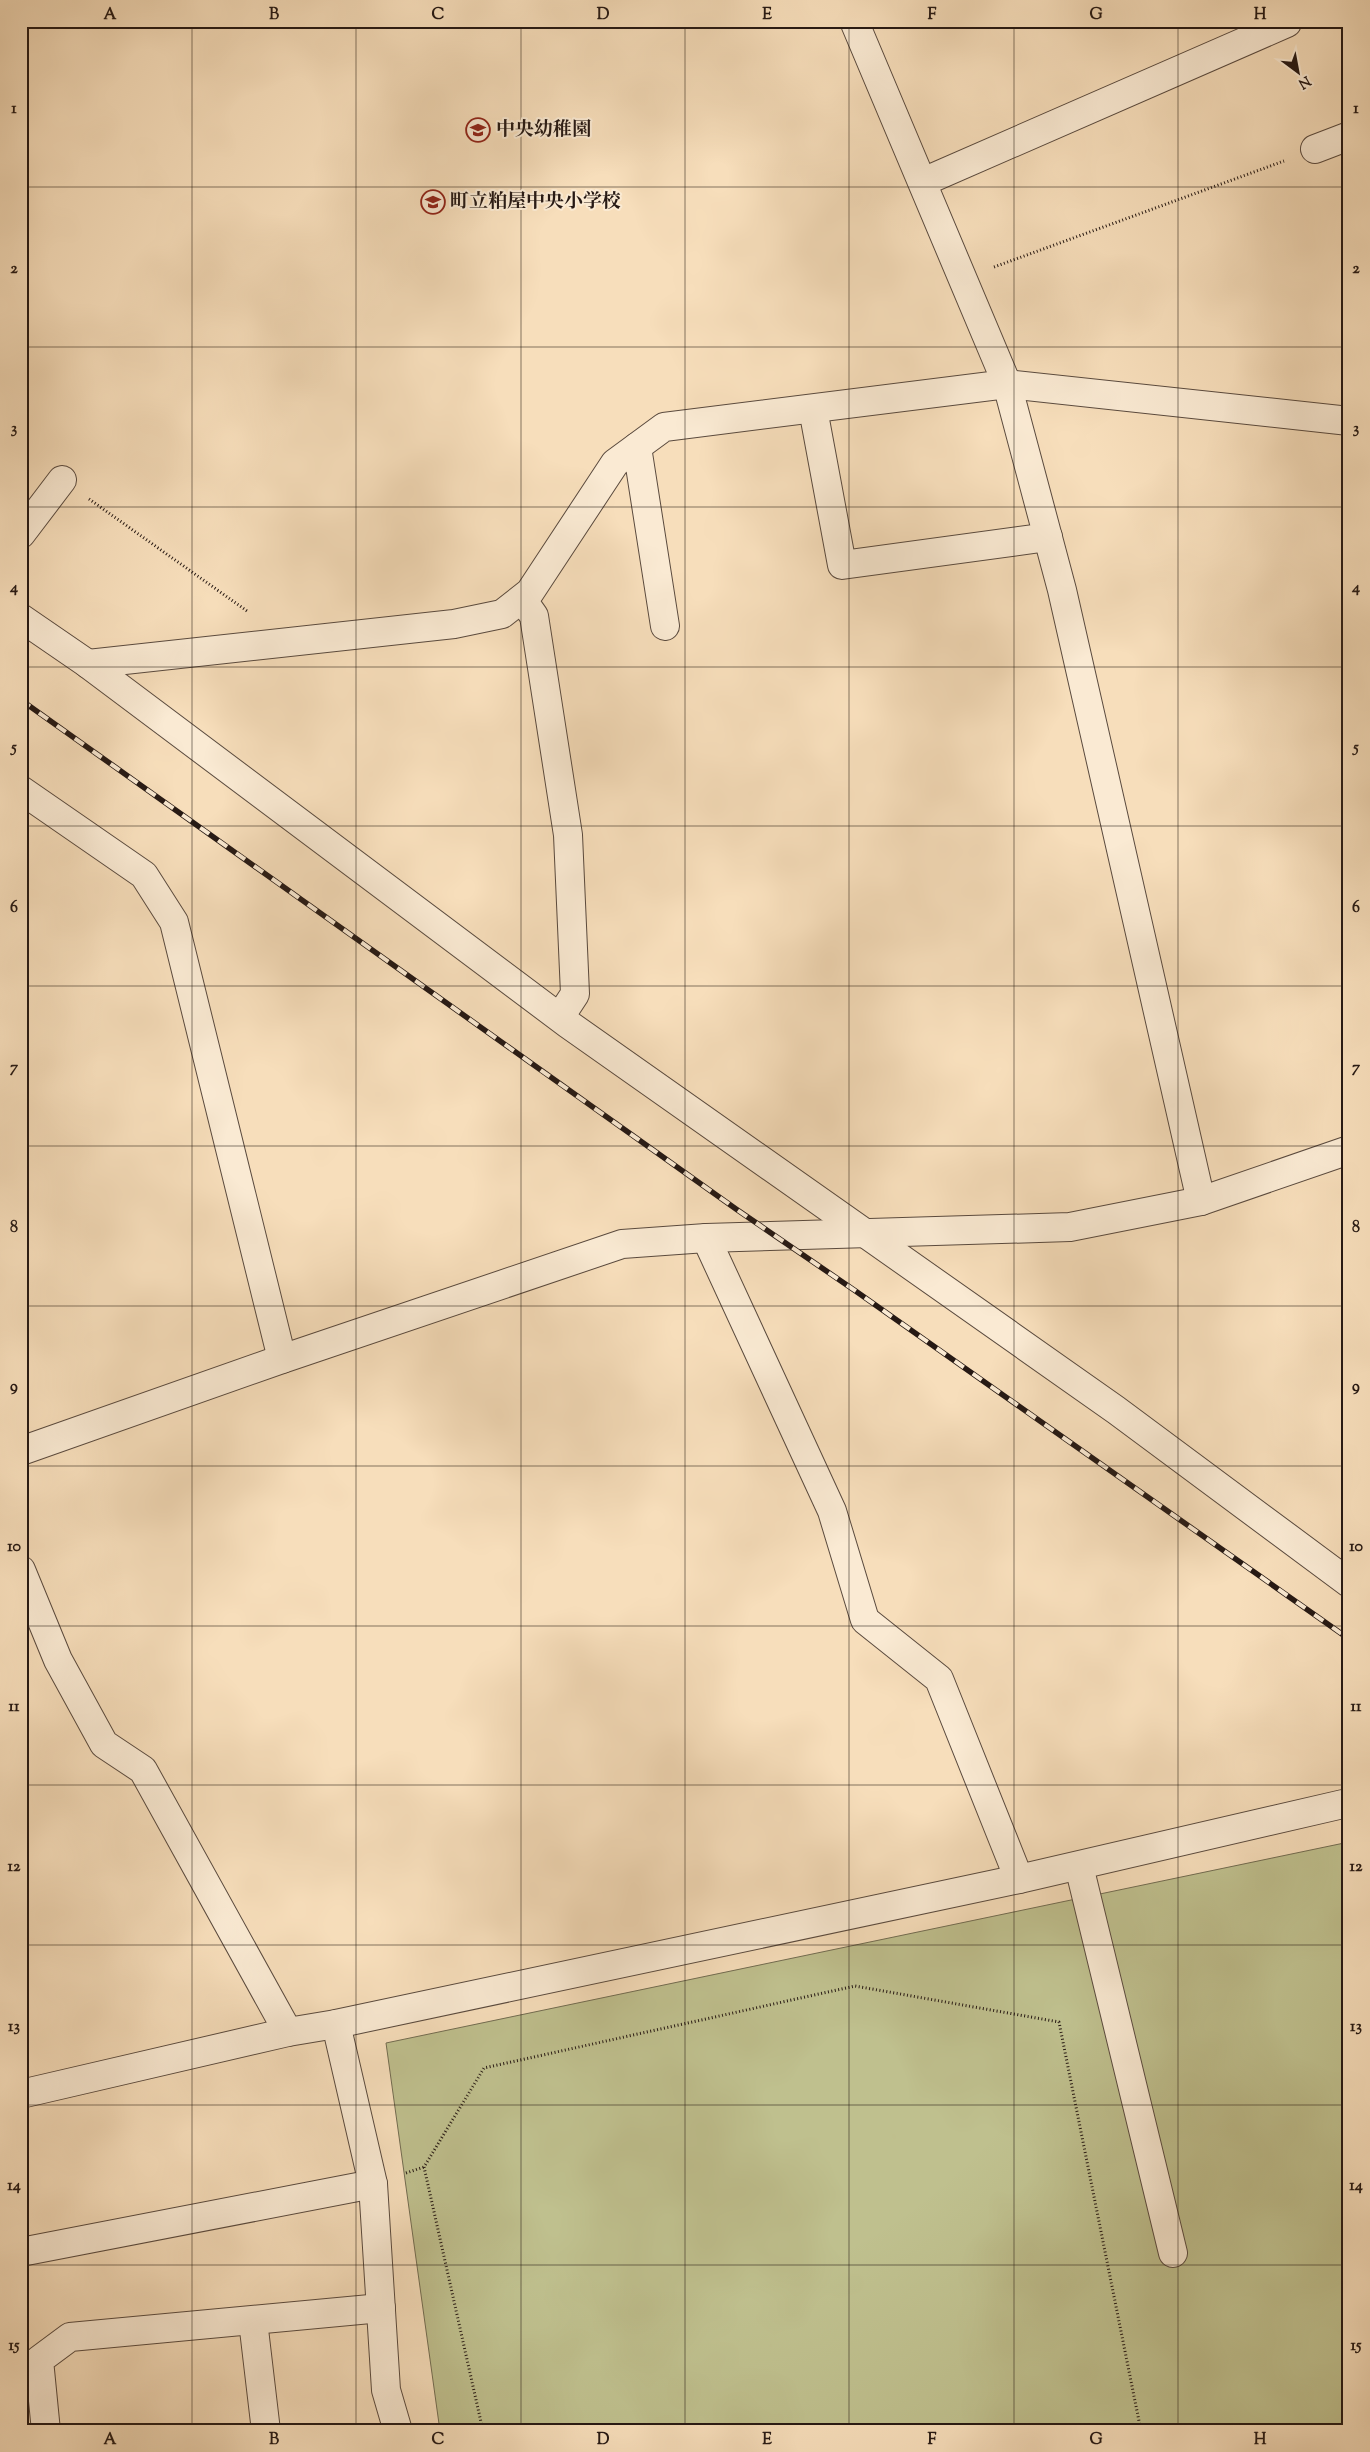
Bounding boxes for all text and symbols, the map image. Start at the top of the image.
text: A [104,4,117,27]
text: B [269,4,279,27]
text: C [432,4,445,27]
text: D [597,4,610,27]
text: E [762,4,772,27]
text: F [928,4,937,27]
text: G [1089,4,1103,27]
text: H [1254,4,1267,27]
north arrow [1272,48,1322,98]
text: N [1294,70,1314,93]
text: 1 [11,98,17,121]
text: 1 [1353,98,1359,121]
school or university icon: 中央幼稚園 [465,117,491,143]
place label: 中央幼稚園 [496,117,591,144]
school or university icon: 町立粕屋中央小学校 [420,189,446,215]
place label: 町立粕屋中央小学校 [450,189,621,216]
text: 2 [10,258,18,281]
text: 2 [1352,258,1360,281]
text: 3 [11,418,18,441]
text: 3 [1353,418,1360,441]
text: 4 [9,577,18,600]
text: 4 [1351,577,1360,600]
text: 5 [9,737,17,760]
text: 5 [1351,737,1359,760]
text: 6 [10,897,18,920]
text: 6 [1352,897,1360,920]
text: 7 [10,1057,19,1080]
text: 7 [1352,1057,1361,1080]
text: 8 [10,1217,18,1240]
text: 8 [1352,1217,1360,1240]
text: 9 [10,1376,18,1399]
text: 9 [1352,1376,1360,1399]
text: 10 [7,1536,21,1559]
text: 10 [1349,1536,1363,1559]
text: 11 [9,1696,20,1719]
text: 11 [1351,1696,1362,1719]
text: 12 [8,1856,21,1879]
text: 12 [1350,1856,1363,1879]
text: 13 [8,2016,20,2039]
text: 13 [1350,2016,1362,2039]
text: 14 [7,2175,21,2198]
text: 14 [1349,2175,1363,2198]
text: 15 [9,2335,20,2358]
text: 15 [1351,2335,1362,2358]
text: A [104,2429,117,2452]
text: B [269,2429,279,2452]
text: C [432,2429,445,2452]
text: D [597,2429,610,2452]
text: E [762,2429,772,2452]
text: F [928,2429,937,2452]
text: G [1089,2429,1103,2452]
text: H [1254,2429,1267,2452]

